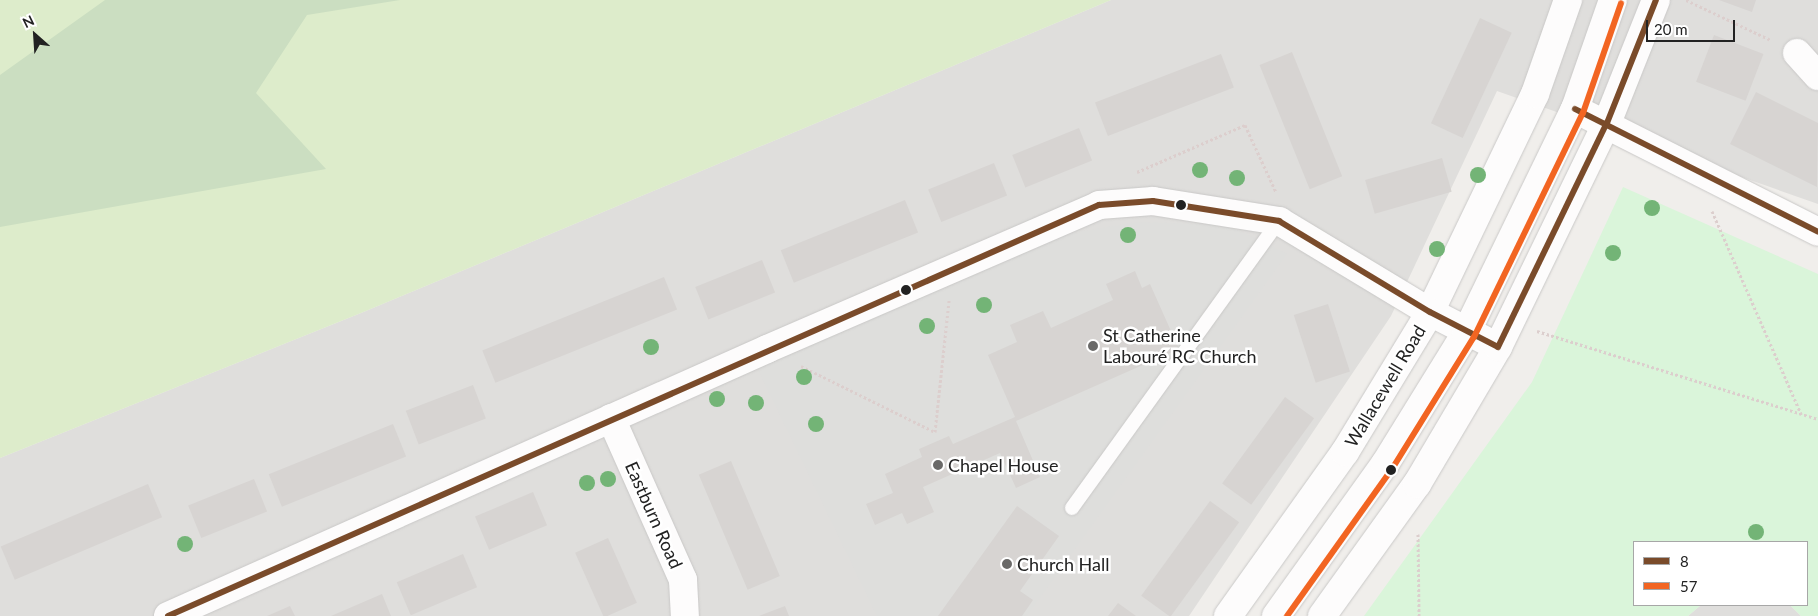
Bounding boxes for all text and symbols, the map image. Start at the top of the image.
north arrow [10,10,60,60]
scale bar [1648,10,1737,42]
text: N [20,11,37,31]
text: 20 m [1654,20,1688,38]
unlabelled marker [1176,200,1186,210]
unlabelled marker [901,285,911,295]
street label: Wallacewell Road [1340,321,1430,451]
place label: St Catherine Labouré RC Church [1103,325,1257,368]
marker: St Catherine Labouré RC Church [1087,340,1099,352]
place label: Chapel House [948,454,1058,476]
street label: Eastburn Road [621,458,687,572]
marker: Chapel House [932,459,944,471]
unlabelled marker [1386,465,1396,475]
legend [1633,541,1808,606]
text: 8 [1680,552,1689,570]
place label: Church Hall [1017,553,1109,575]
marker: Church Hall [1001,558,1013,570]
text: 57 [1680,577,1697,595]

